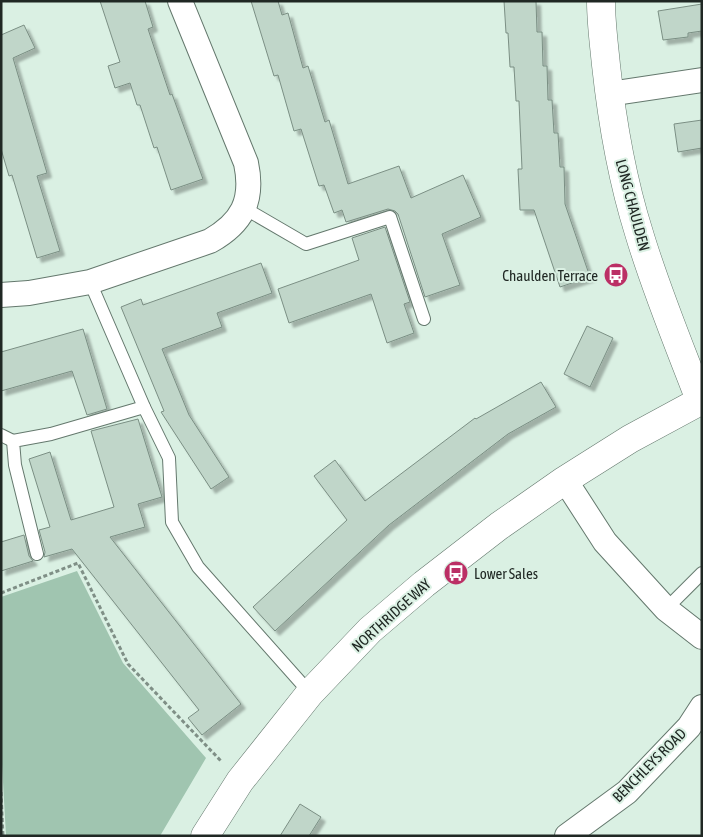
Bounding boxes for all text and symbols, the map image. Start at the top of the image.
street label: LONG CHAULDEN [613,157,653,253]
bus stop icon: Chaulden Terrace [603,262,629,288]
place label: Chaulden Terrace [502,267,598,284]
bus stop icon: Lower Sales [443,560,469,586]
place label: Lower Sales [474,565,538,582]
street label: NORTHRIDGE WAY [348,575,434,655]
street label: BENCHLEYS ROAD [609,725,689,805]

